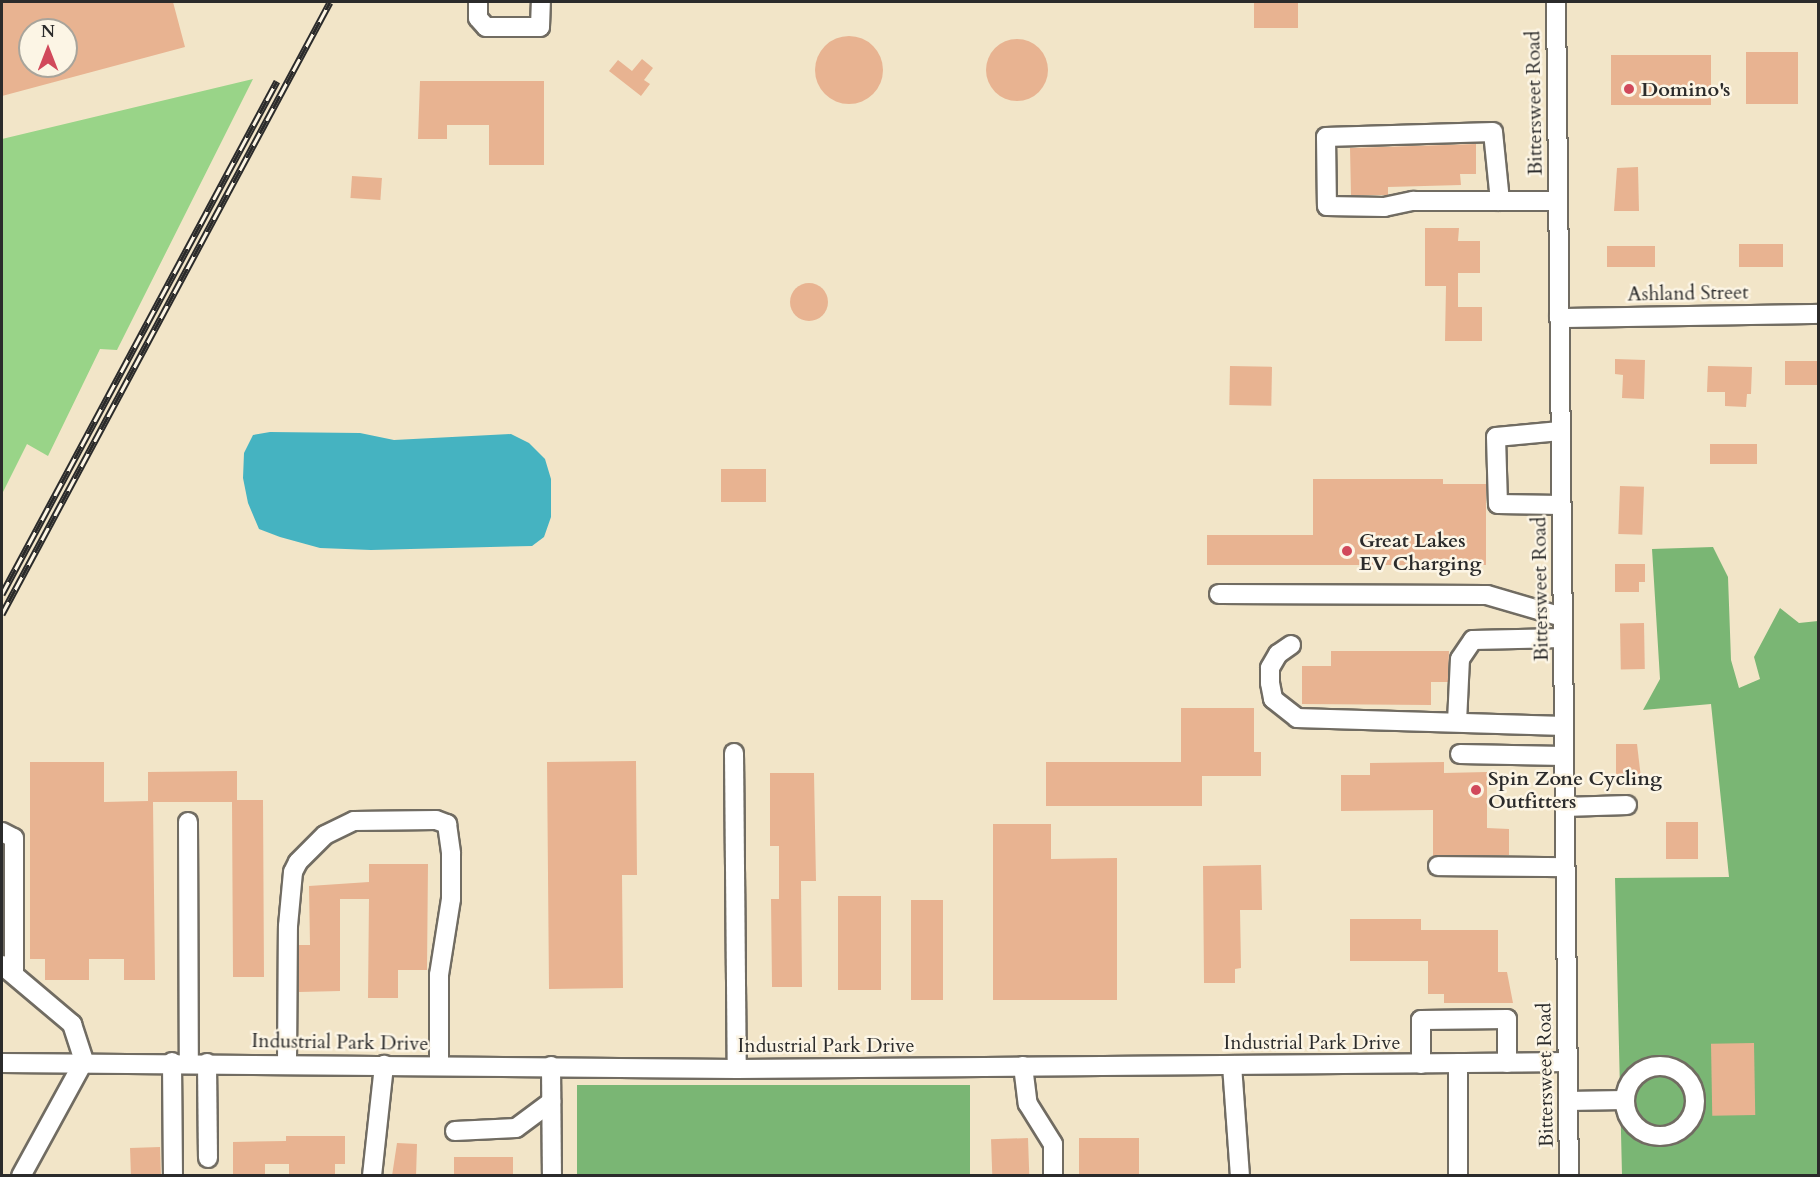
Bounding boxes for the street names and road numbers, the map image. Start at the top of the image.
street label: Bittersweet Road [1521,30,1547,176]
street label: Ashland Street [1627,280,1749,306]
street label: Bittersweet Road [1527,516,1553,662]
street label: Bittersweet Road [1532,1002,1558,1148]
street label: Industrial Park Drive [251,1028,429,1056]
street label: Industrial Park Drive [1223,1030,1401,1054]
street label: Industrial Park Drive [737,1033,915,1057]

